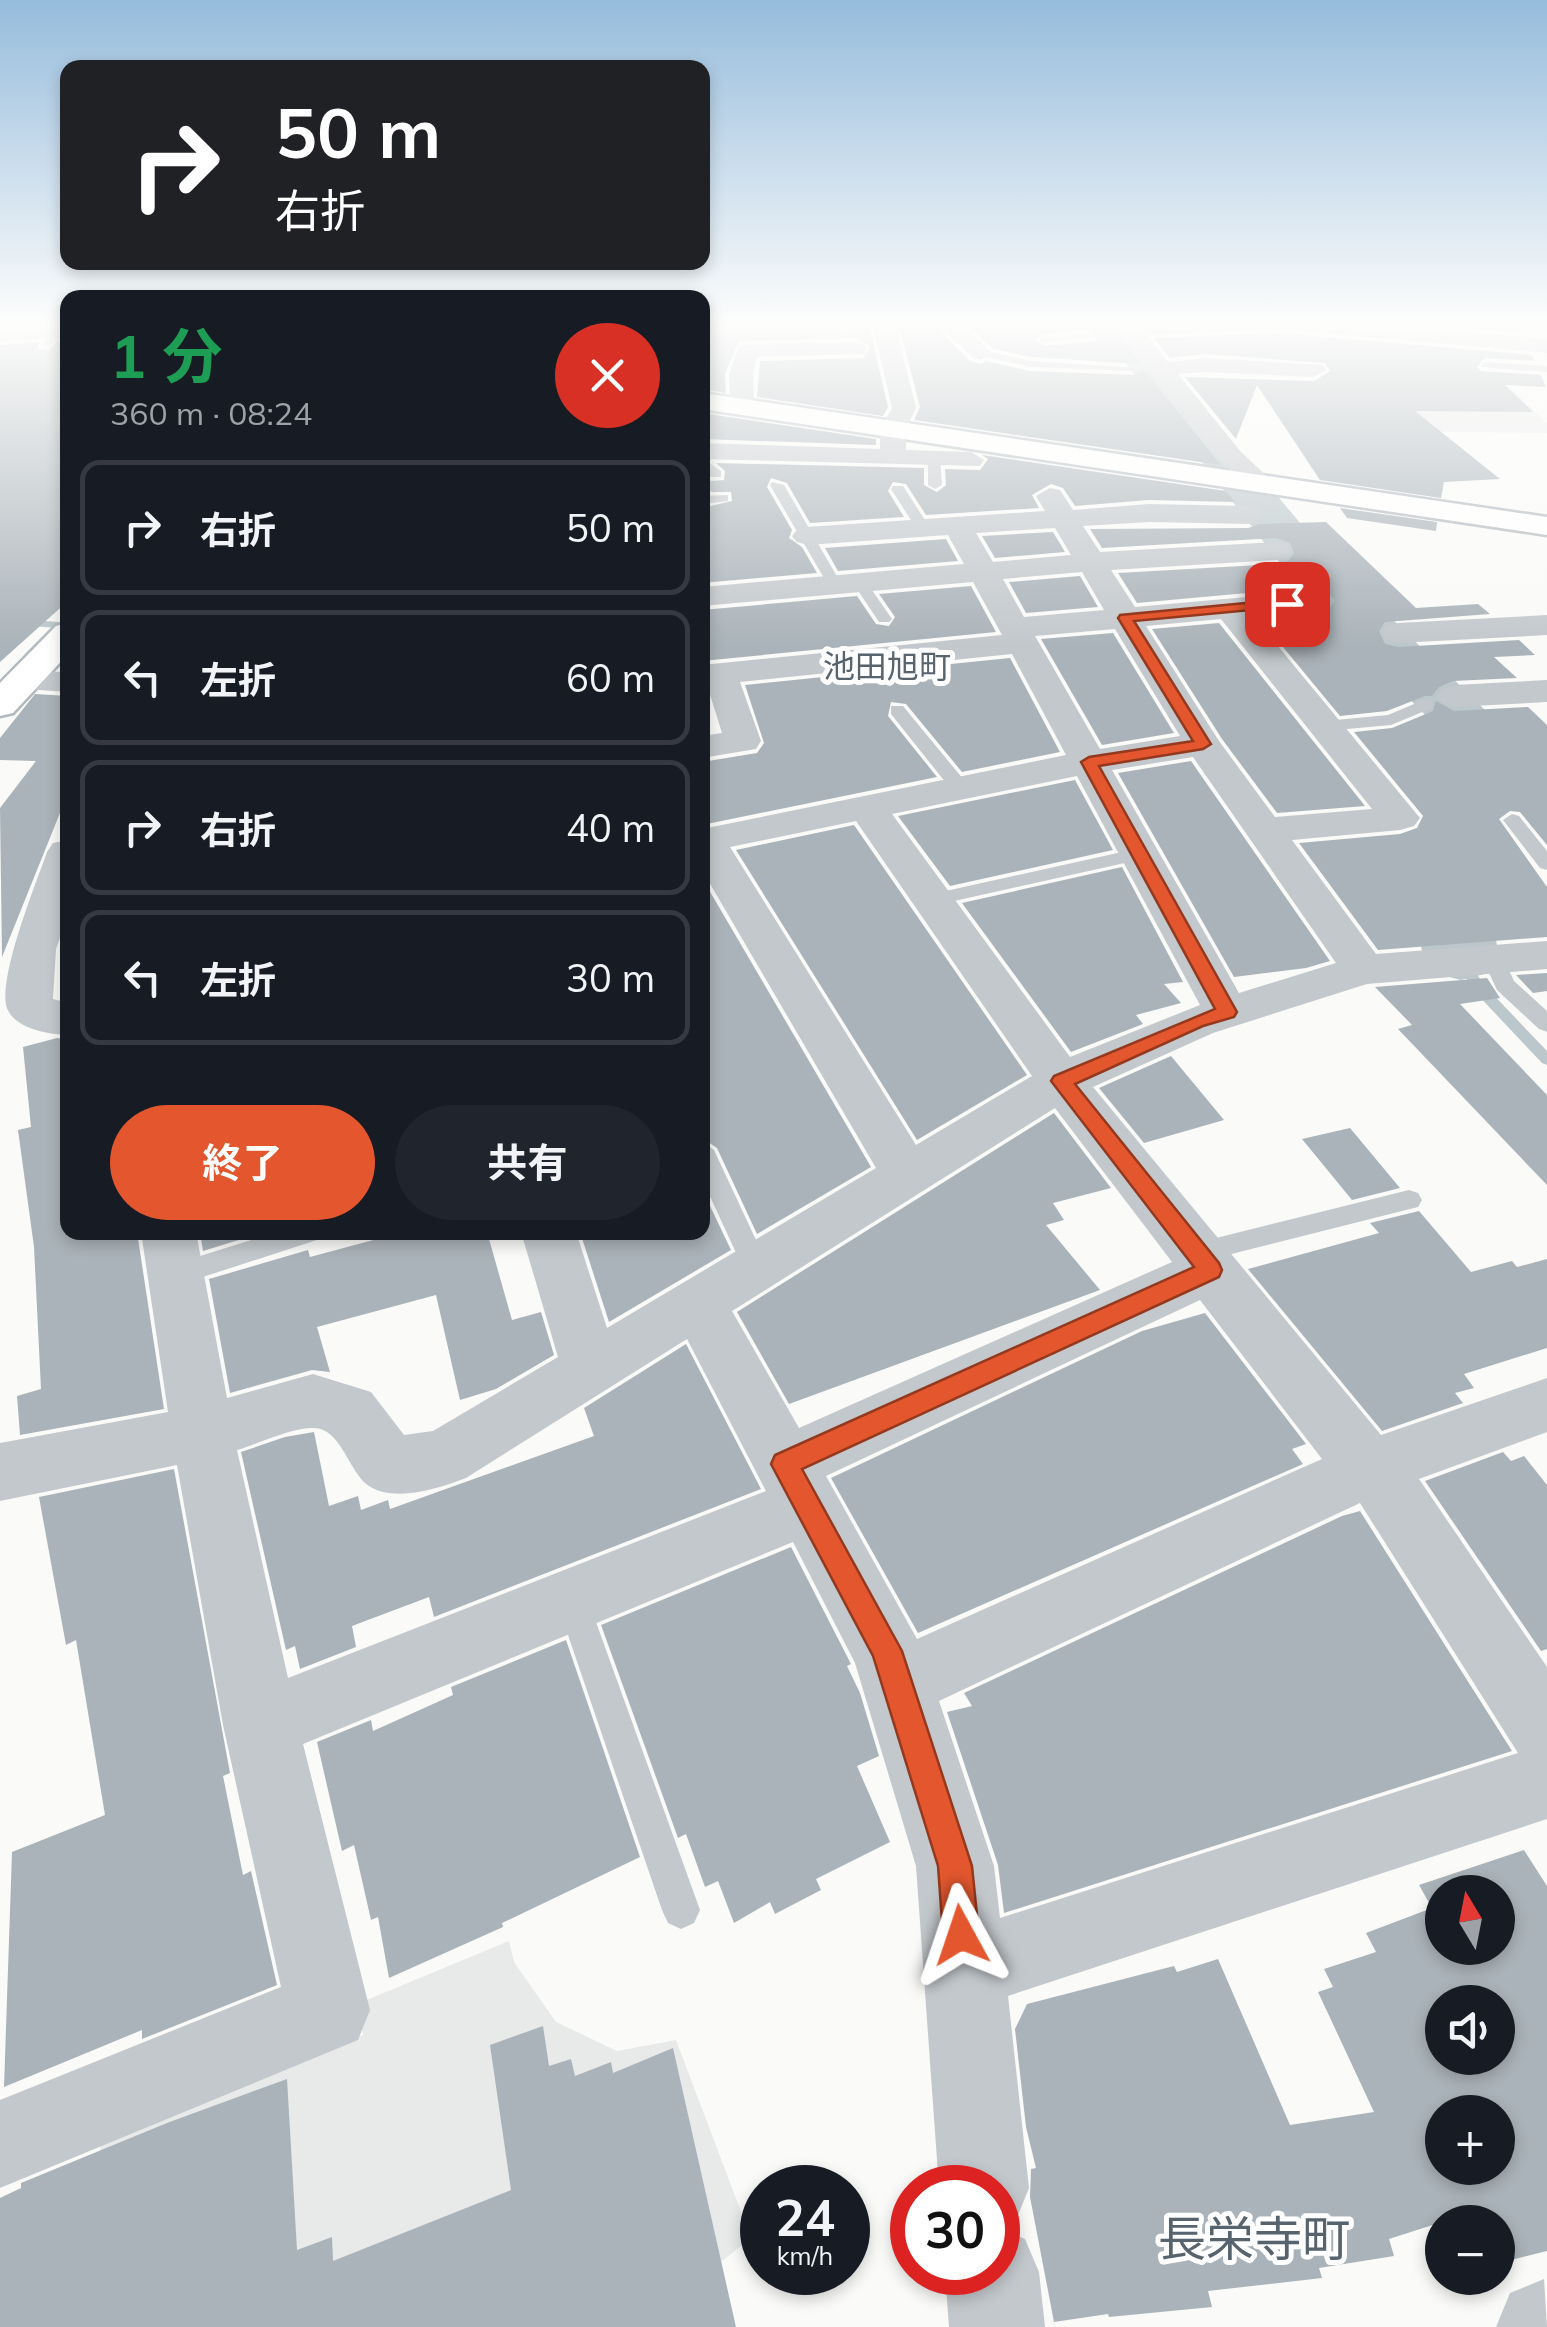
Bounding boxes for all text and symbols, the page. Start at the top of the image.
text: 50 m [275,88,441,176]
icon: right [110,100,240,230]
text: 右折 [275,182,365,238]
text: 1 分 [110,318,222,393]
button: close [555,323,660,428]
text: 360 m · 08:24 [110,393,312,433]
icon: right [115,500,170,555]
text: 50 m [566,504,655,552]
text: 右折 [200,506,276,554]
pin [1245,562,1330,647]
icon: arrive [1260,577,1315,632]
district label: 池田旭町 [823,646,951,686]
icon: left [115,650,170,705]
text: 60 m [566,654,655,702]
text: 左折 [200,656,276,704]
icon: right [115,800,170,855]
text: 40 m [566,804,655,852]
text: 右折 [200,806,276,854]
icon: left [115,950,170,1005]
text: 30 m [566,954,655,1002]
text: 左折 [200,956,276,1004]
button: 終了 [110,1105,375,1220]
button: 共有 [395,1105,660,1220]
north arrow [1425,1875,1515,1965]
map controls [1425,1875,1515,2295]
position arrow [909,1883,1013,1987]
button: sound [1425,1985,1515,2075]
button: + [1425,2095,1515,2185]
speed limit sign: 30 [890,2165,1020,2295]
text: 24 [775,2186,835,2249]
button: − [1425,2205,1515,2295]
district label: 長栄寺町 [1158,2208,1350,2268]
text: km/h [777,2240,833,2271]

